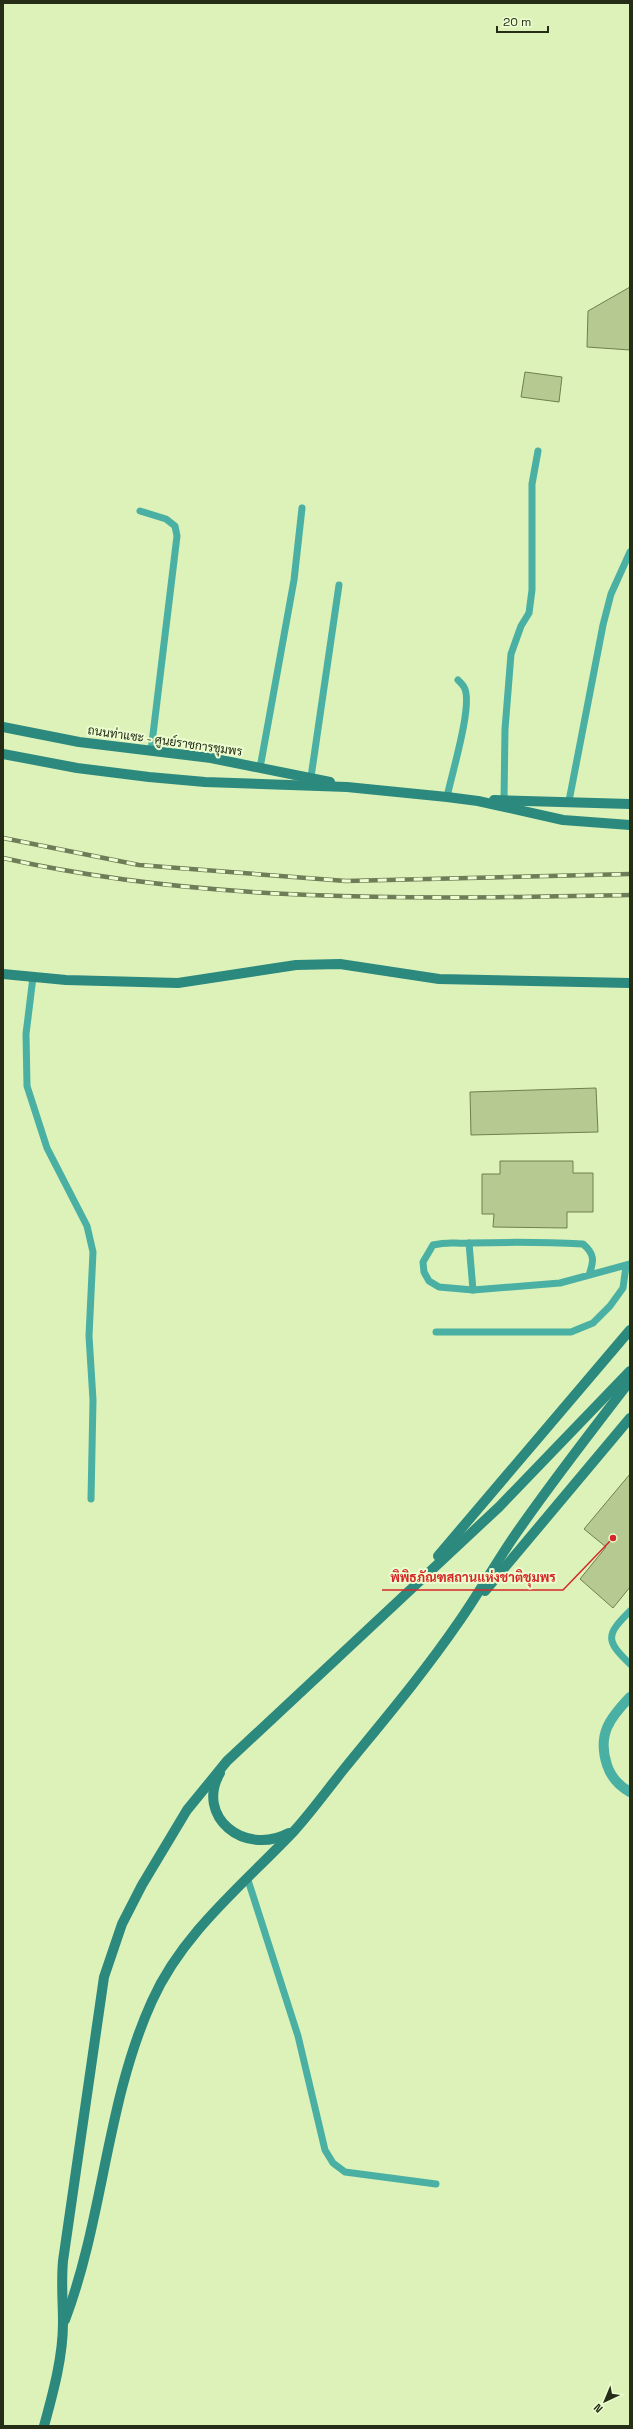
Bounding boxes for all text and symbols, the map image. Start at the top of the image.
scale bar [497,8,548,34]
text: 20 m [503,14,531,30]
street label: ถนนท่าแซะ - ศูนย์ราชการชุมพร [87,722,243,761]
callout: พิพิธภัณฑสถานแห่งชาติชุมพร [382,1565,563,1590]
text: พิพิธภัณฑสถานแห่งชาติชุมพร [390,1569,556,1588]
north arrow [585,2381,625,2421]
text: N [591,2401,606,2416]

